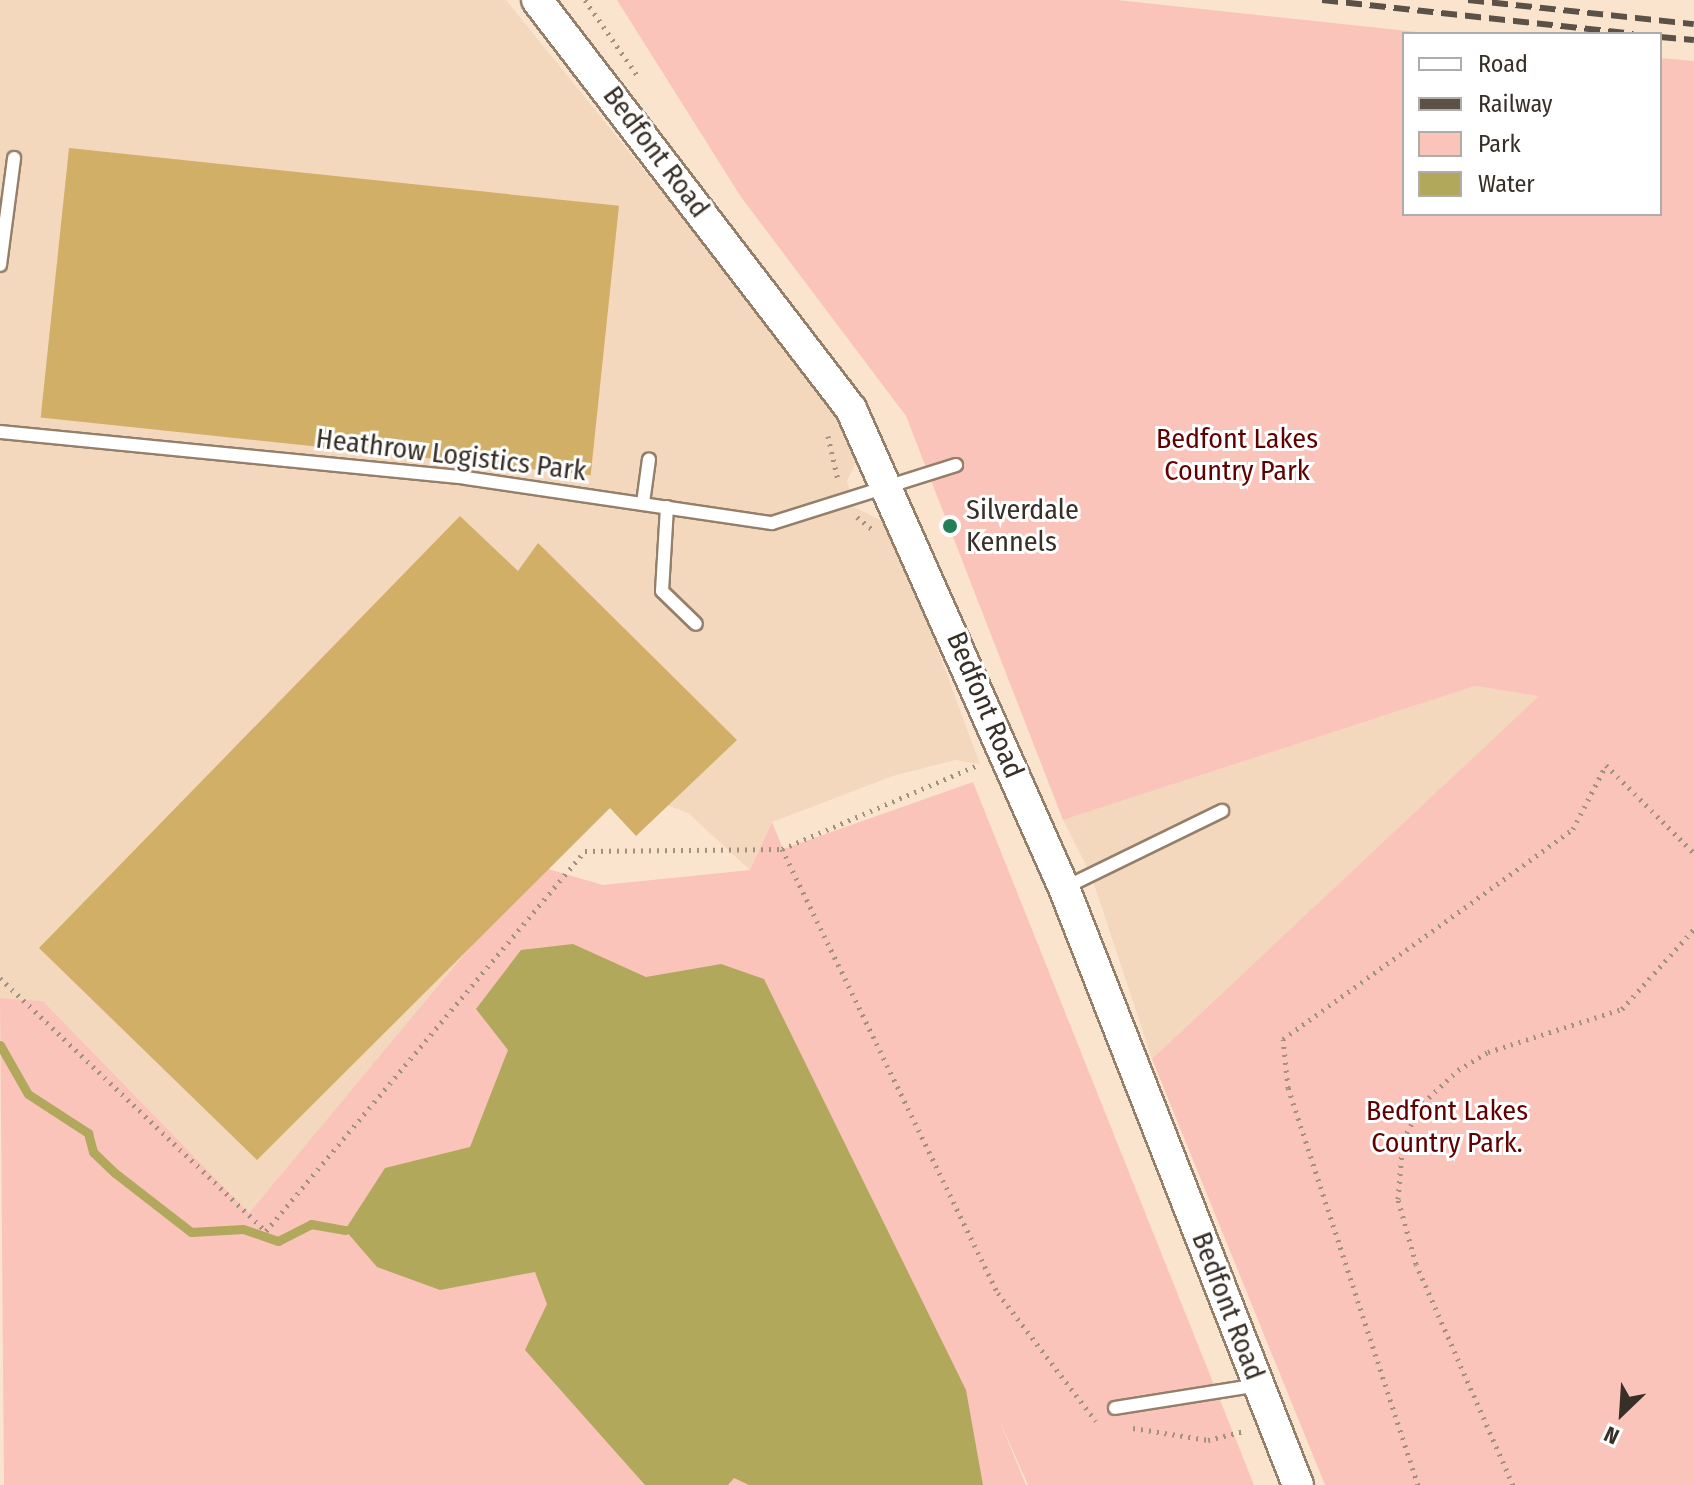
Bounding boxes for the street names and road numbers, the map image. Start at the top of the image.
street label: Bedfont Road [596,80,716,224]
street label: Heathrow Logistics Park [314,422,588,488]
street label: Bedfont Road [939,627,1031,783]
street label: Bedfont Road [1184,1227,1272,1385]

